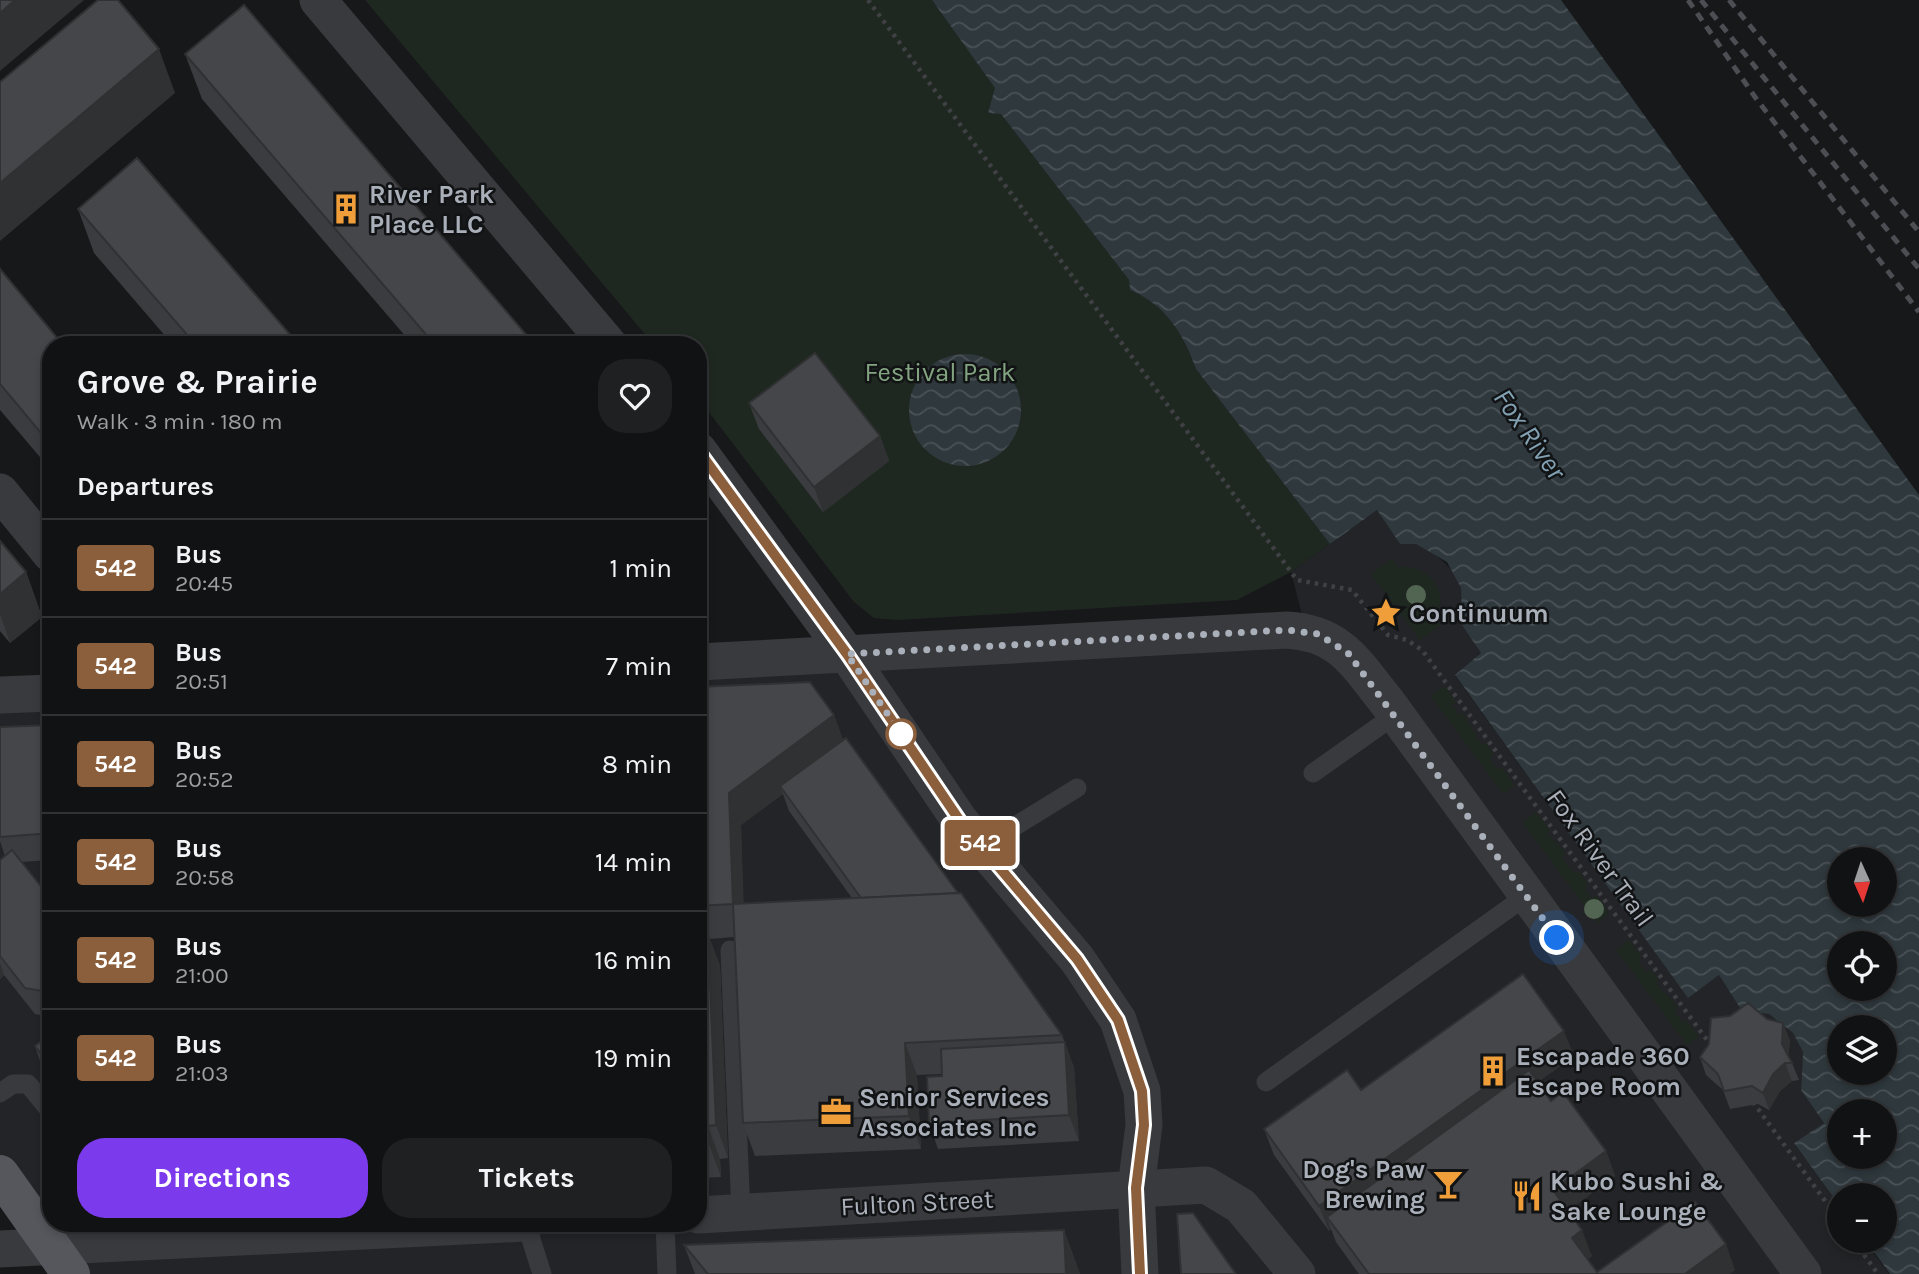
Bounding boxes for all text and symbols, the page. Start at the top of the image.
place label: River Park Place LLC [369,179,494,240]
building icon: River Park Place LLC [329,192,363,226]
park label: Festival Park [864,357,1016,388]
button: heart [598,359,672,433]
text: Grove & Prairie [77,363,318,401]
water label: Fox River [1487,382,1574,487]
text: Walk · 3 min · 180 m [77,408,283,435]
text: Departures [77,471,214,502]
text: Bus [175,539,222,570]
text: 1 min [609,553,672,584]
text: 542 [94,554,137,582]
text: 20:45 [175,570,233,597]
place icon: Continuum [1369,596,1403,630]
place label: Continuum [1409,598,1549,629]
text: Bus [175,637,222,668]
text: 7 min [606,651,672,682]
text: 542 [94,652,137,680]
text: 20:51 [175,668,228,695]
unlabelled marker [886,719,916,749]
text: Bus [175,735,222,766]
text: 8 min [602,749,672,780]
text: 542 [94,750,137,778]
text: 20:52 [175,766,234,793]
street label: Fox River Trail [1540,783,1660,933]
line badge: 542 [940,820,1020,866]
text: 542 [959,829,1001,857]
text: Bus [175,833,222,864]
text: 14 min [595,847,672,878]
north arrow [1827,847,1897,917]
map controls [1827,847,1897,1253]
text: 542 [94,848,137,876]
text: 20:58 [175,864,234,891]
your location [1539,920,1574,955]
text: Bus [175,931,222,962]
button: locate [1827,931,1897,1001]
text: 16 min [595,945,672,976]
text: 542 [94,946,137,974]
text: 21:00 [175,962,229,989]
button: layers [1827,1015,1897,1085]
text: Bus [175,1029,222,1060]
place label: Escapade 360 Escape Room [1516,1041,1690,1102]
text: 19 min [594,1043,672,1074]
text: 542 [94,1044,137,1072]
building icon: Escapade 360 Escape Room [1476,1054,1510,1088]
text: 21:03 [175,1060,228,1087]
place label: Senior Services Associates Inc [859,1082,1049,1143]
office icon: Senior Services Associates Inc [819,1095,853,1129]
button: + [1827,1099,1897,1169]
button: Directions [77,1138,368,1218]
button: Tickets [382,1138,672,1218]
place label: Dog's Paw Brewing [1302,1154,1425,1215]
place label: Kubo Sushi & Sake Lounge [1550,1166,1724,1227]
bar icon: Dog's Paw Brewing [1431,1167,1465,1201]
restaurant icon: Kubo Sushi & Sake Lounge [1510,1179,1544,1213]
street label: Fulton Street [840,1183,995,1222]
button: − [1827,1183,1897,1253]

